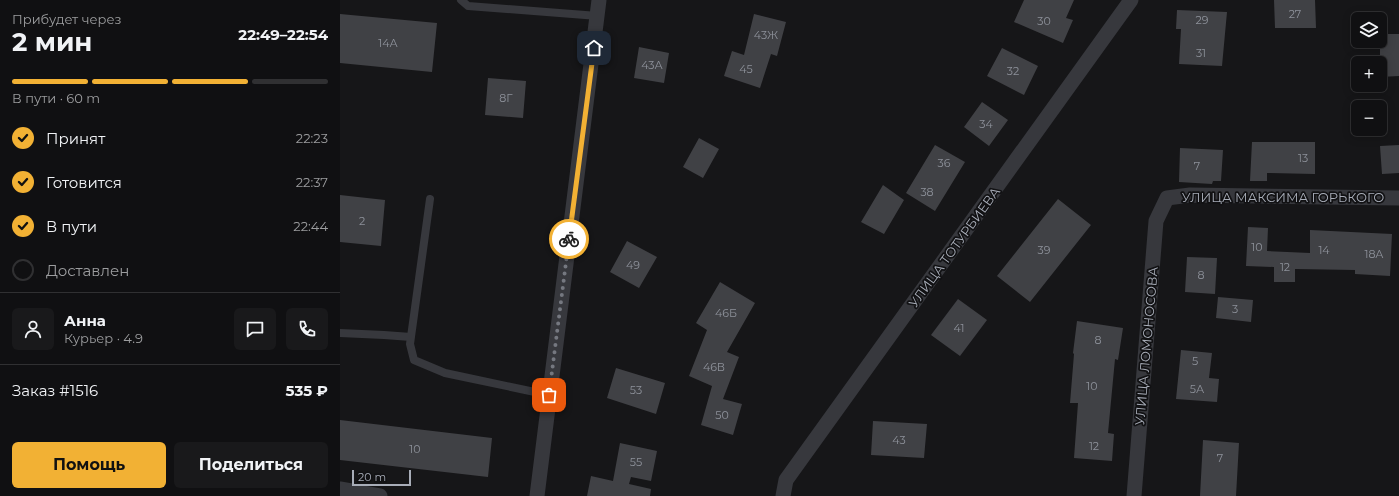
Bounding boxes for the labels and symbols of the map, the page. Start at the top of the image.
house number: 27 [1289,7,1301,21]
house number: 29 [1196,13,1209,27]
house number: 30 [1037,14,1051,28]
house number: 43Ж [754,28,778,42]
pin [577,31,611,65]
house number: 14А [378,36,399,50]
house number: 31 [1196,46,1206,60]
house number: 43А [641,58,664,72]
house number: 45 [739,62,753,76]
house number: 32 [1007,64,1019,78]
house number: 8Г [499,91,513,105]
house number: 34 [979,117,993,131]
house number: 13 [1298,151,1308,165]
house number: 36 [938,156,951,170]
house number: 7 [1194,159,1200,173]
street label: УЛИЦА ТОТУРБИЕВА [905,183,1003,310]
house number: 38 [920,185,934,199]
street label: УЛИЦА МАКСИМА ГОРЬКОГО [1182,189,1384,205]
house number: 2 [359,214,365,228]
courier [549,219,589,259]
house number: 10 [1251,240,1263,254]
house number: 39 [1038,243,1051,257]
house number: 14 [1318,243,1330,257]
house number: 18А [1364,247,1384,261]
house number: 49 [626,258,640,272]
house number: 12 [1280,260,1290,274]
street label: УЛИЦА ЛОМОНОСОВА [1131,266,1161,426]
house number: 8 [1197,268,1205,282]
house number: 3 [1232,302,1238,316]
house number: 46Б [715,306,737,320]
house number: 41 [954,321,964,335]
house number: 8 [1094,333,1102,347]
house number: 5 [1192,354,1198,368]
house number: 46В [703,360,725,374]
pin [532,378,566,412]
house number: 10 [1086,379,1098,393]
house number: 5А [1190,382,1205,396]
house number: 53 [630,383,642,397]
house number: 50 [715,408,729,422]
house number: 43 [892,433,906,447]
house number: 12 [1089,439,1099,453]
house number: 10 [409,442,421,456]
house number: 7 [1217,451,1223,465]
house number: 55 [630,455,642,469]
scale bar [352,468,411,487]

